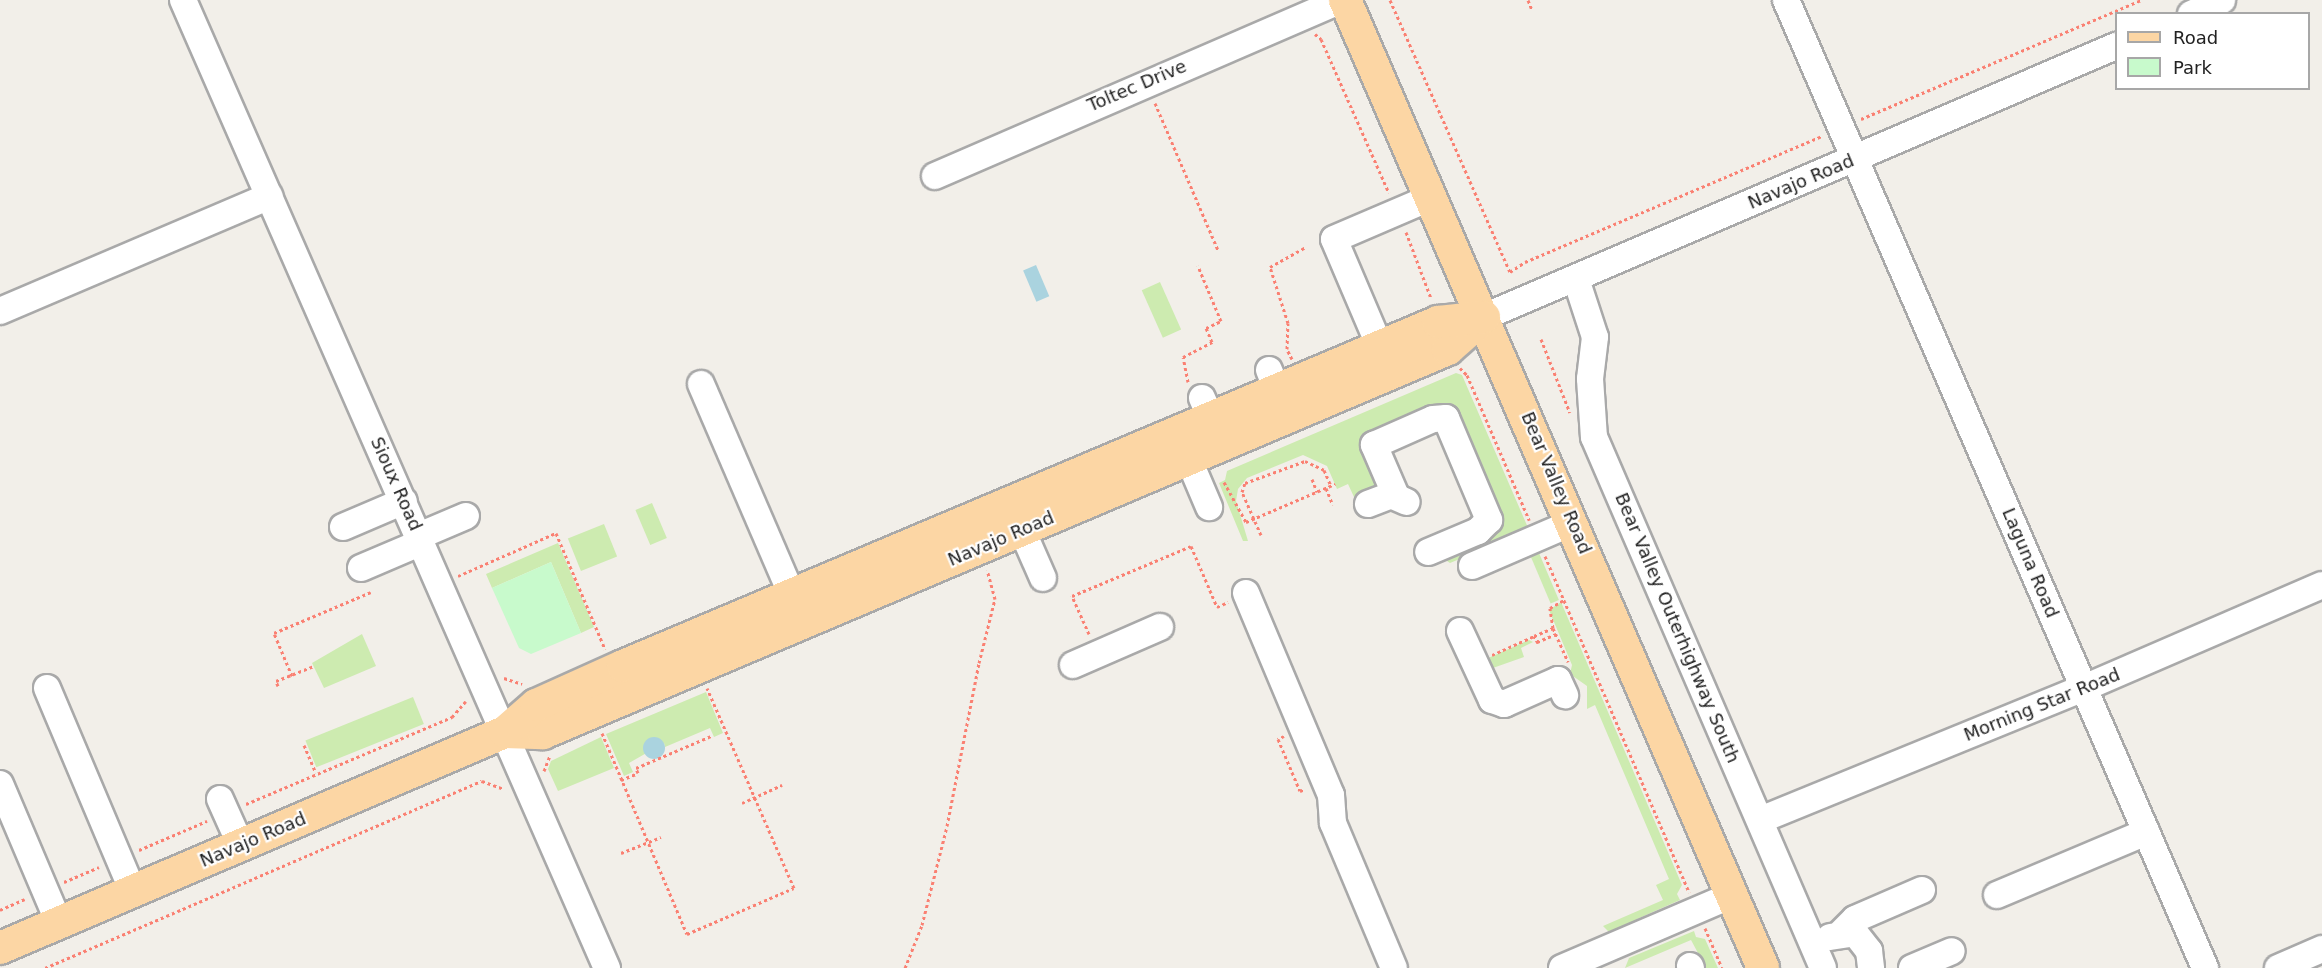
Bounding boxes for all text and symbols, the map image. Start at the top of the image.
legend [2115,12,2310,90]
text: Road [2173,27,2218,48]
street label: Toltec Drive [1084,55,1190,117]
text: Park [2173,57,2212,78]
street label: Navajo Road [1745,150,1857,214]
street label: Bear Valley Road [1516,409,1596,557]
street label: Sioux Road [366,434,426,534]
street label: Bear Valley Outerhighway South [1610,490,1744,766]
street label: Laguna Road [1997,505,2063,621]
street label: Navajo Road [945,507,1057,571]
street label: Morning Star Road [1961,664,2123,746]
street label: Navajo Road [197,808,309,872]

